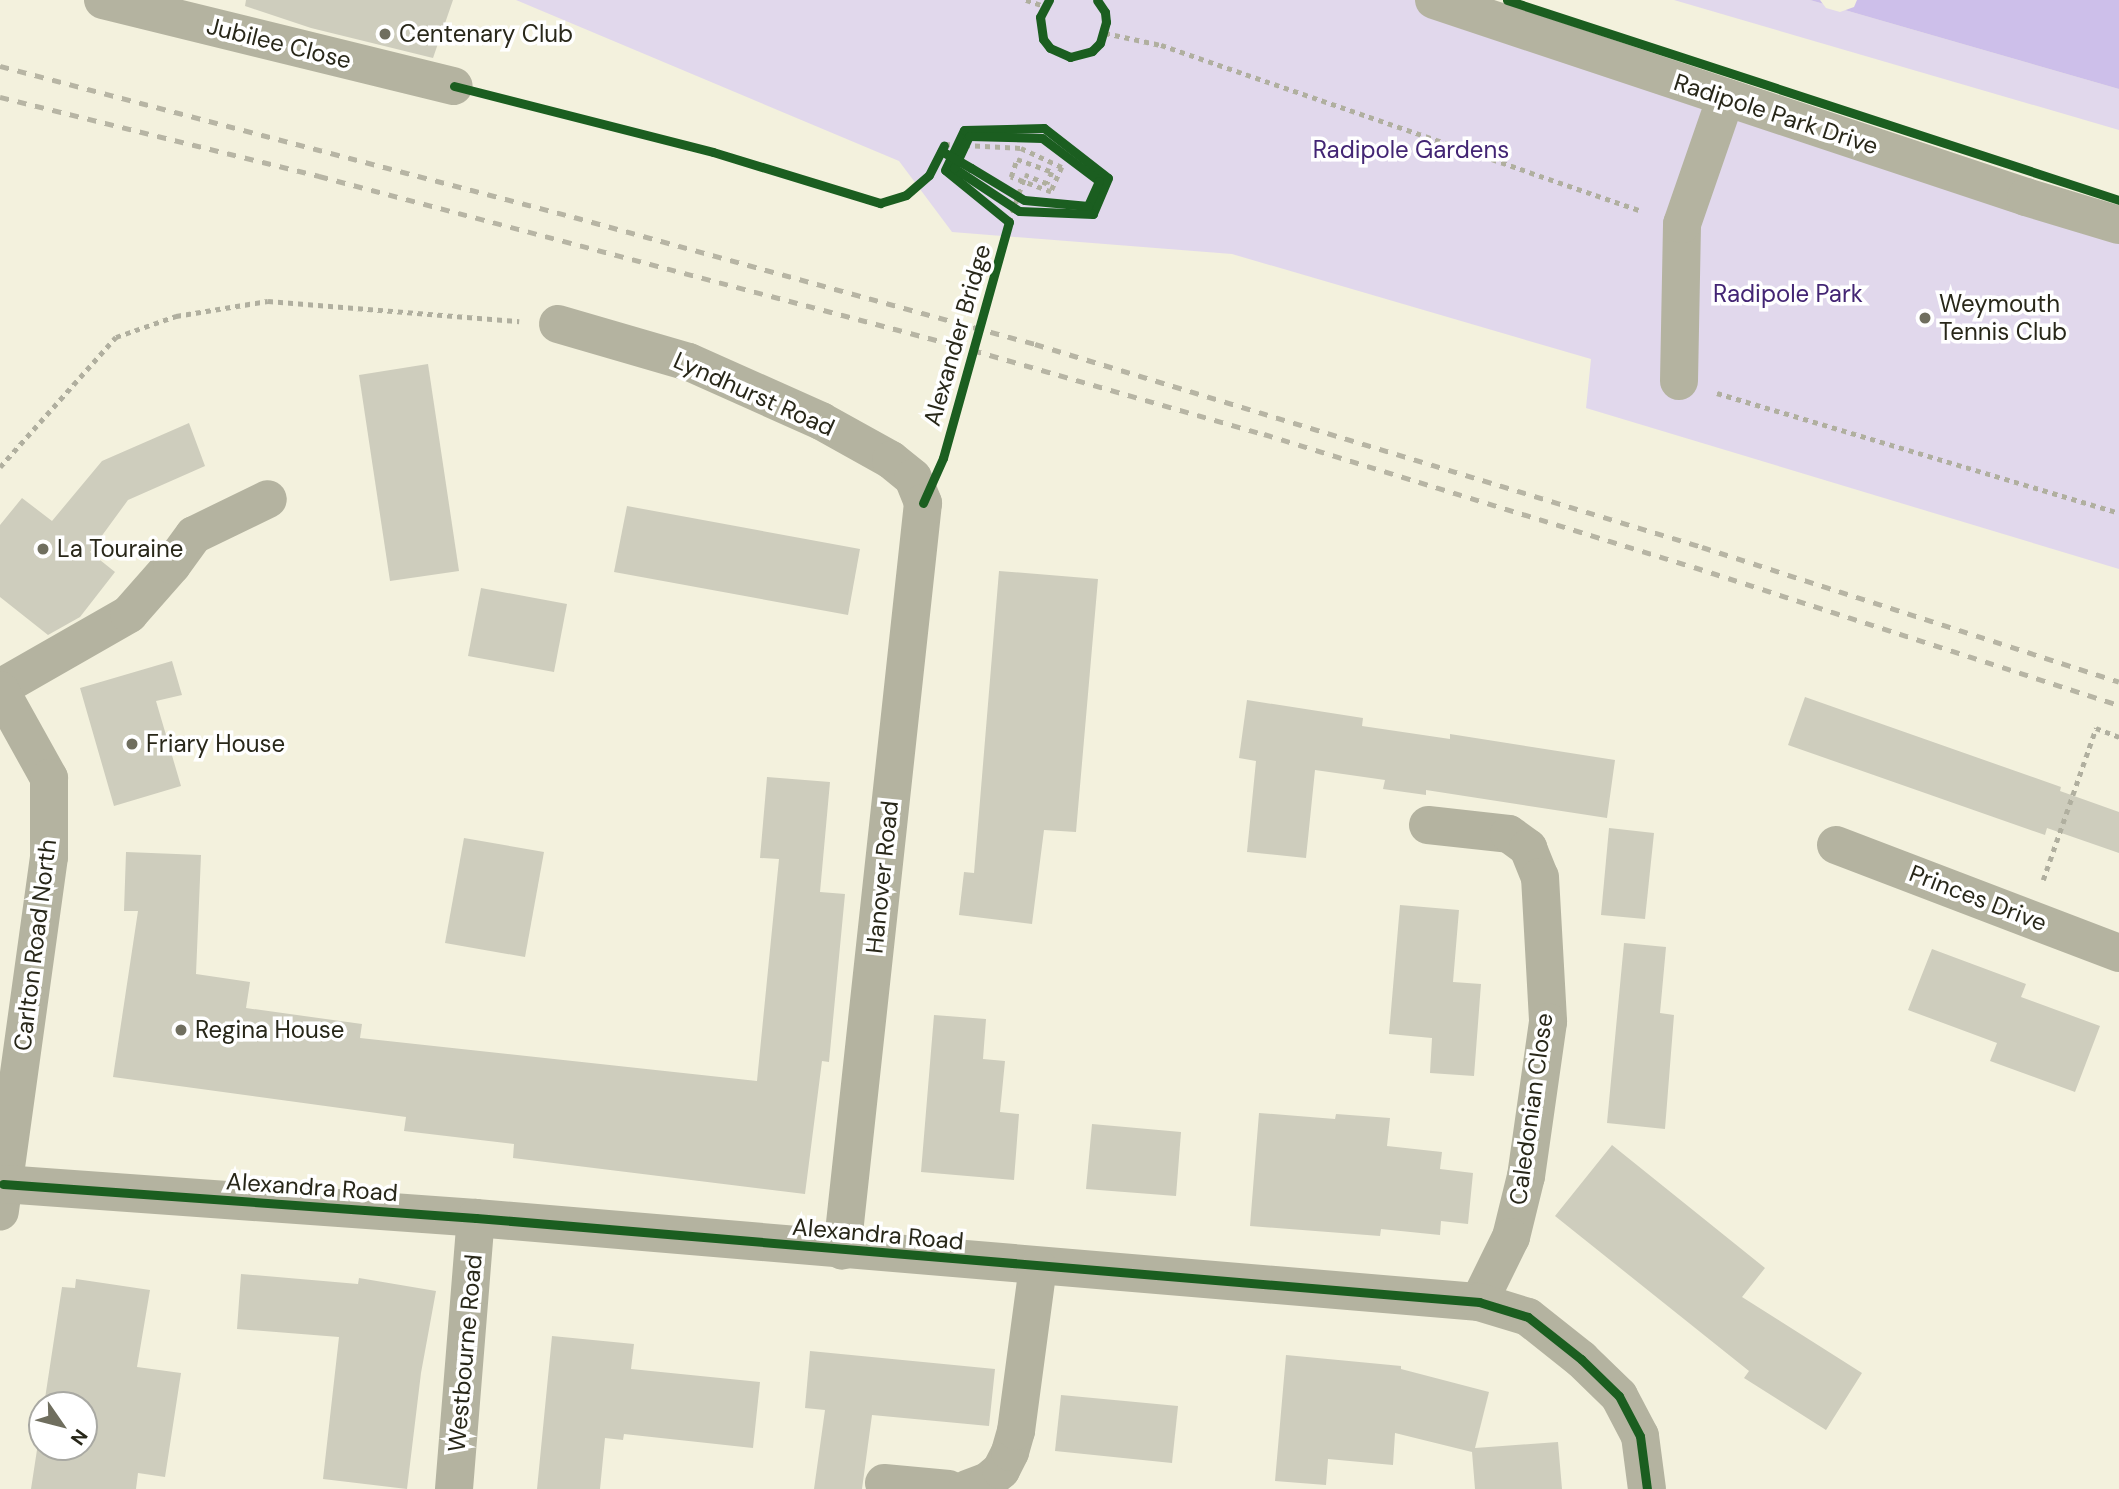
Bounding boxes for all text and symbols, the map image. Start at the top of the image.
street label: Jubilee Close [204,11,354,75]
place label: Centenary Club [399,20,573,48]
marker: Centenary Club [377,26,393,42]
street label: Radipole Park Drive [1670,67,1882,161]
park label: Radipole Gardens [1313,136,1509,164]
street label: Alexander Bridge [917,241,997,429]
park label: Radipole Park [1713,280,1863,308]
place label: Weymouth Tennis Club [1939,290,2067,346]
marker: Weymouth Tennis Club [1917,310,1933,326]
street label: Lyndhurst Road [669,346,839,442]
place label: La Touraine [57,535,183,563]
marker: La Touraine [35,541,51,557]
place label: Friary House [146,730,285,758]
marker: Friary House [124,736,140,752]
street label: Hanover Road [860,799,904,955]
street label: Carlton Road North [8,837,62,1053]
street label: Princes Drive [1905,859,2051,937]
street label: Caledonian Close [1503,1011,1559,1207]
place label: Regina House [195,1016,344,1044]
marker: Regina House [173,1022,189,1038]
street label: Alexandra Road [225,1167,399,1207]
street label: Alexandra Road [791,1212,965,1256]
street label: Westbourne Road [442,1253,488,1453]
north arrow [28,1391,98,1461]
text: N [65,1424,93,1450]

